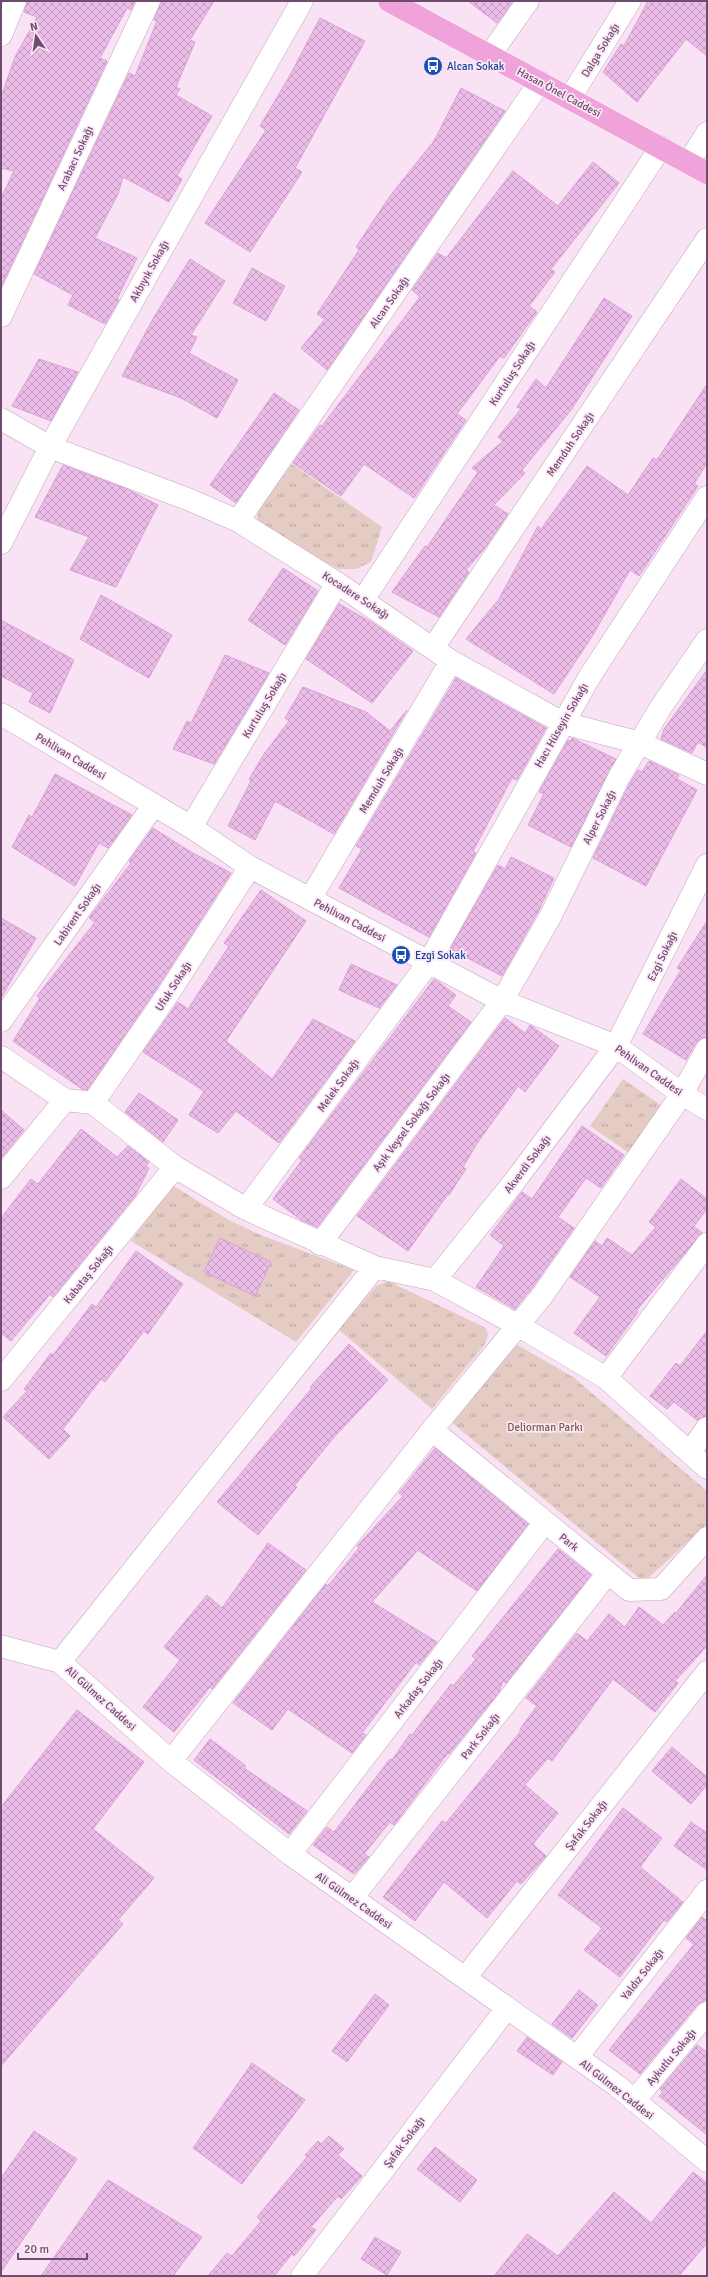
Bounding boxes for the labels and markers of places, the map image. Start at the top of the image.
bus stop icon: Alcan Sokak [422,55,444,77]
place label: Alcan Sokak [447,60,505,73]
bus stop icon: Ezgi Sokak [390,944,412,966]
place label: Ezgi Sokak [415,949,466,962]

